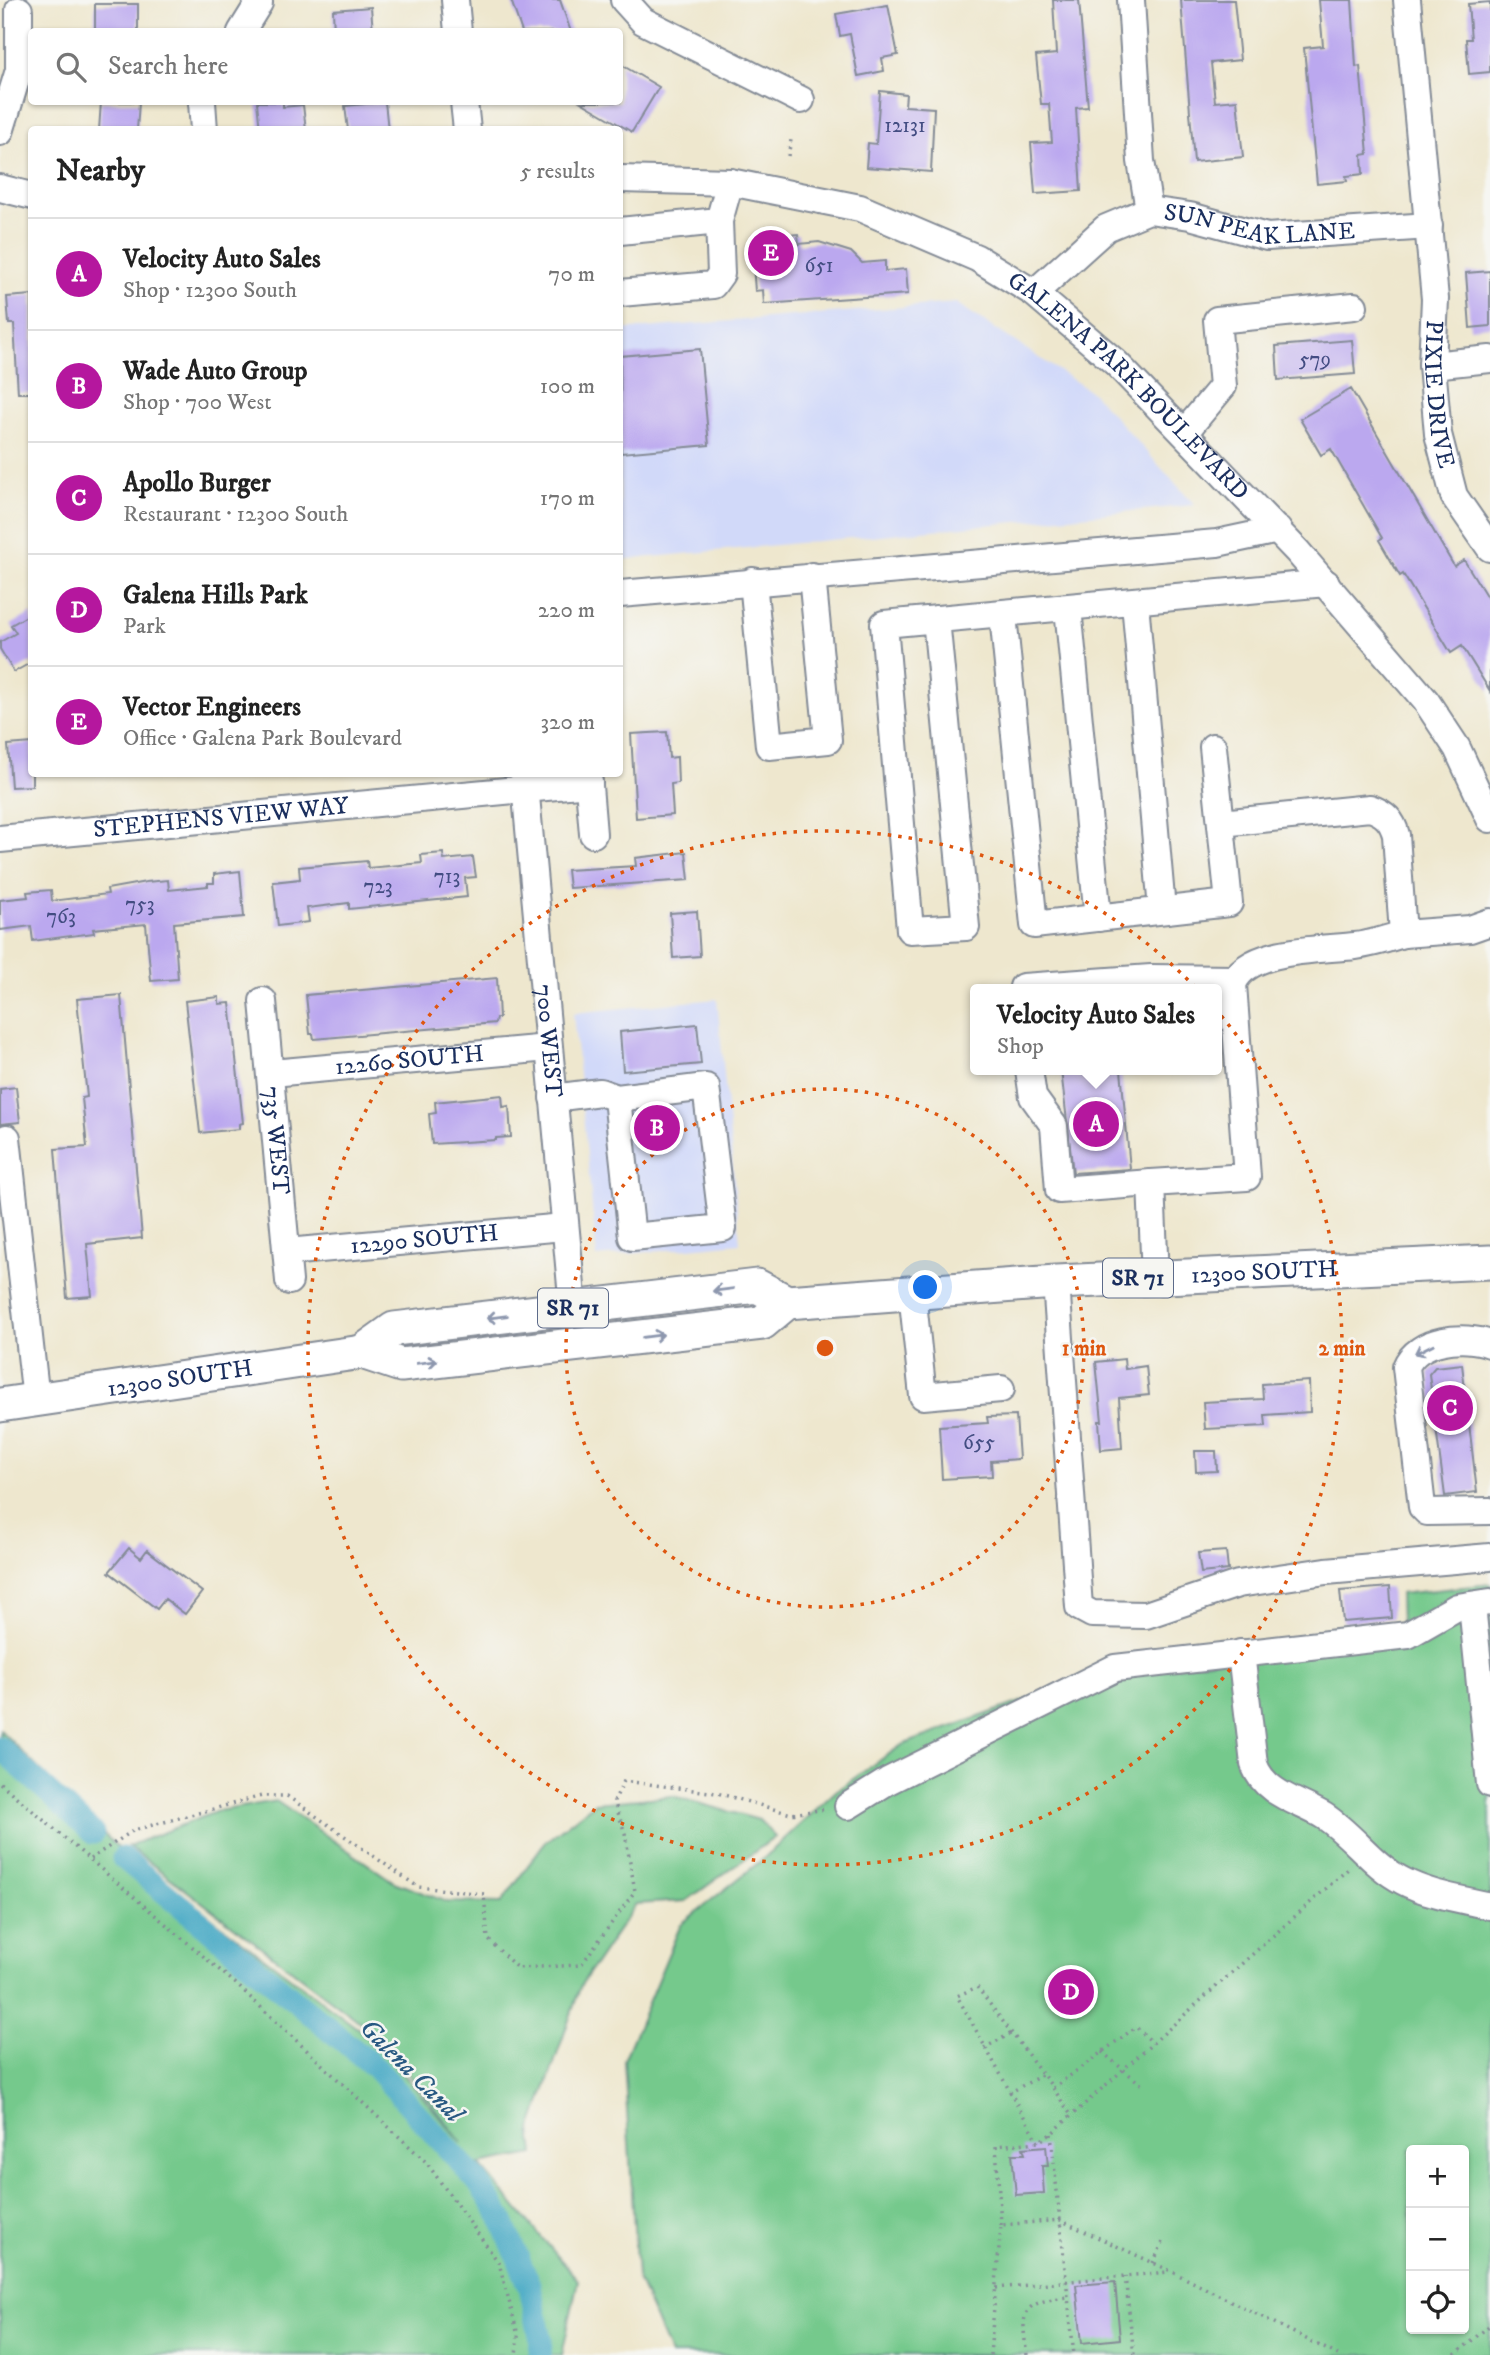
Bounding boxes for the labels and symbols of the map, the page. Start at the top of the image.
house number: 12131 [884,113,926,139]
street label: SUN PEAK LANE [1162,197,1356,252]
pin: E [748,227,794,279]
house number: 651 [804,253,834,279]
street label: GALENA PARK BOULEVARD [1002,265,1255,507]
street label: PIXIE DRIVE [1417,319,1461,471]
house number: 579 [1299,347,1331,373]
street label: STEPHENS VIEW WAY [92,791,351,845]
house number: 713 [434,864,460,890]
house number: 723 [363,874,393,900]
house number: 753 [125,892,155,918]
house number: 763 [46,904,76,930]
street label: 700 WEST [528,983,569,1099]
street label: 12260 SOUTH [334,1039,485,1082]
street label: 735 WEST [256,1085,296,1196]
pin: A [1073,1098,1119,1150]
pin: B [634,1102,680,1154]
street label: 12290 SOUTH [349,1218,500,1261]
street label: 12300 SOUTH [1190,1254,1338,1291]
road number: SR 71 [1103,1259,1173,1298]
your location [908,1270,942,1304]
one-way arrow [712,1283,735,1296]
road number: SR 71 [538,1288,608,1328]
one-way arrow [487,1310,509,1323]
one-way arrow [642,1329,664,1342]
centre of rings [813,1336,837,1360]
text: 1 min [1062,1336,1107,1362]
text: 2 min [1319,1336,1367,1362]
one-way arrow [1414,1343,1435,1356]
street label: 12300 SOUTH [105,1353,255,1404]
one-way arrow [416,1356,438,1369]
pin: C [1427,1382,1473,1434]
house number: 655 [963,1430,995,1456]
pin: D [1048,1966,1094,2018]
water label: Galena Canal [352,2012,472,2132]

